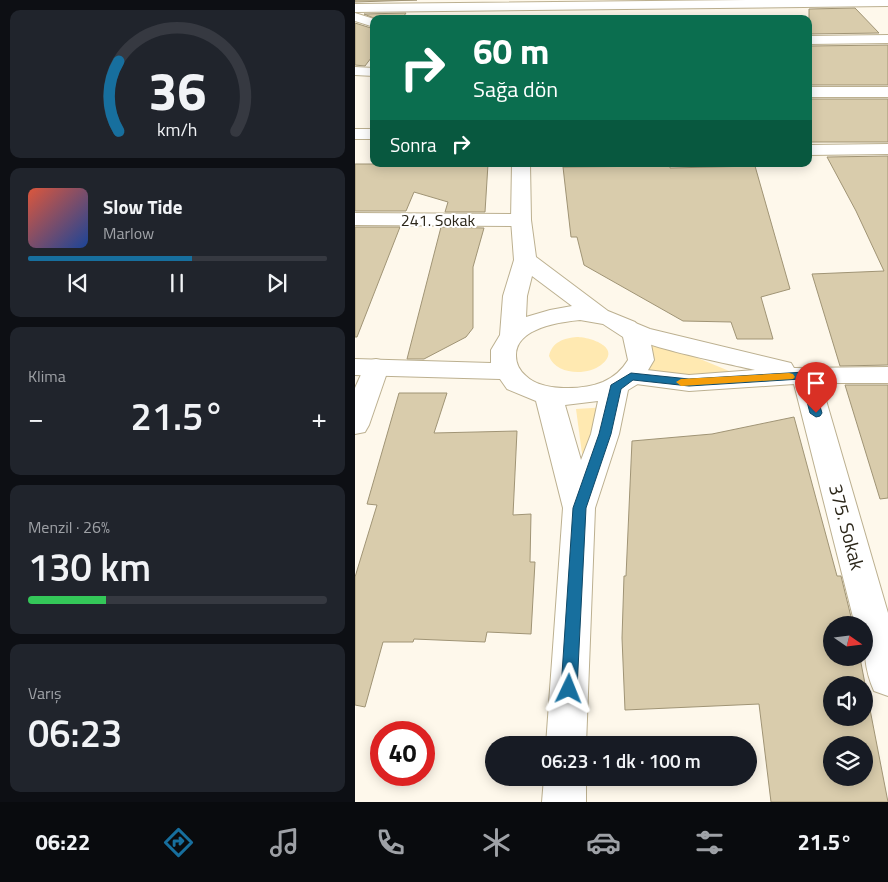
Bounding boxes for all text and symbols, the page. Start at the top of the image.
text: 60 m [473,24,549,78]
icon: right [390,35,455,100]
text: 36 [148,51,207,130]
text: Sağa dön [473,72,558,106]
text: km/h [157,116,198,143]
text: Sonra [390,130,437,159]
icon: right [447,130,475,158]
text: Slow Tide [103,192,182,221]
street label: 241. Sokak [401,208,475,232]
text: Marlow [103,221,154,245]
icon: previous [64,269,92,297]
icon: pause [163,269,191,297]
icon: next [263,269,291,297]
pin [795,362,837,413]
text: Klima [28,364,66,388]
icon: arrive [802,369,830,397]
text: 21.5° [130,387,225,445]
text: − [28,396,44,439]
text: + [311,396,327,439]
street label: 375. Sokak [822,481,873,573]
text: Menzil · 26% [28,515,110,539]
text: 130 km [28,538,151,596]
north arrow [823,616,873,666]
map controls [823,616,873,786]
position arrow [542,662,594,714]
button: sound [823,676,873,726]
text: Varış [28,681,61,705]
text: 06:23 [28,704,122,762]
speed limit sign: 40 [370,721,435,786]
button: layers [823,736,873,786]
text: 06:23 · 1 dk · 100 m [541,746,701,775]
text: 06:22 [36,825,90,859]
icon: directions [161,825,196,860]
icon: music [267,825,302,860]
icon: phone [373,825,408,860]
icon: climate [479,825,514,860]
icon: car [586,825,621,860]
icon: filters [692,825,727,860]
text: 21.5° [798,825,852,859]

